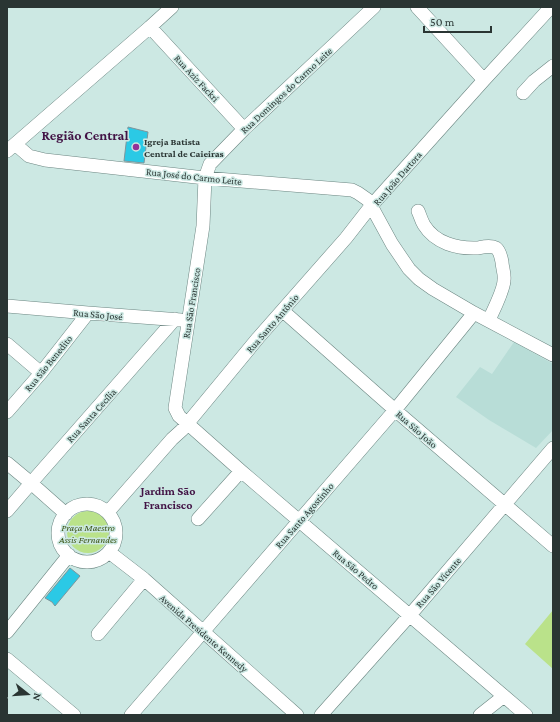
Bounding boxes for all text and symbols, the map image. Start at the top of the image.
scale bar [424,8,491,34]
text: 50 m [430,15,455,29]
street label: Rua Domingos do Carmo Leite [238,45,335,136]
street label: Rua Aziz Fackri [172,53,221,104]
district label: Região Central [41,127,129,143]
place label: Igreja Batista Central de Caieiras [144,136,224,159]
marker: Igreja Batista Central de Caieiras [131,142,141,152]
street label: Rua João Dartora [371,149,424,207]
street label: Rua José do Carmo Leite [146,166,243,187]
street label: Rua São Francisco [180,267,203,339]
street label: Rua Santo Antônio [244,292,301,355]
street label: Rua São José [73,307,124,322]
street label: Rua São Benedito [22,333,74,394]
street label: Rua Santa Cecília [64,386,119,444]
street label: Rua São João [394,409,440,450]
street label: Rua Santo Agostinho [273,480,336,550]
district label: Jardim São Francisco [139,484,195,512]
park label: Praça Maestro Assis Fernandes [58,522,118,545]
street label: Rua São Pedro [331,547,381,592]
street label: Rua São Vicente [414,554,464,610]
street label: Avenida Presidente Kennedy [157,592,250,675]
north arrow [8,674,48,714]
text: N [31,692,44,703]

